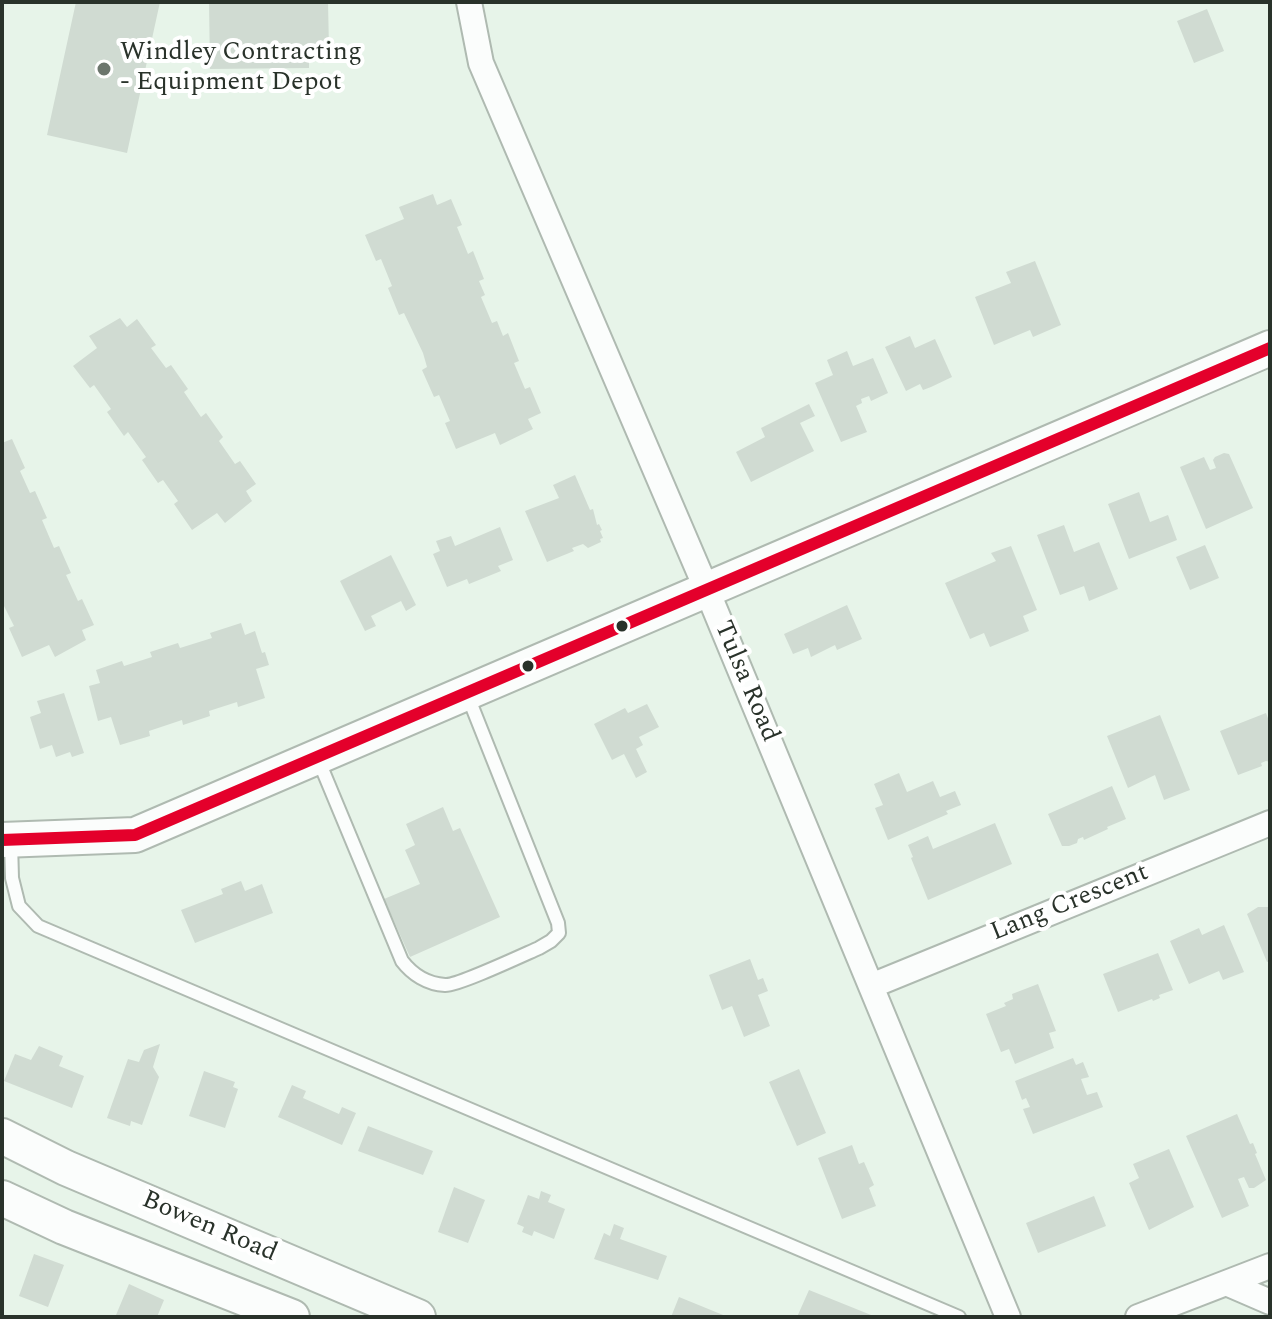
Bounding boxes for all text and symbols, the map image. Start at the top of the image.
place label: Windley Contracting - Equipment Depot [120,38,362,100]
marker: Windley Contracting - Equipment Depot [95,60,113,78]
street label: Tulsa Road [706,617,784,747]
unlabelled marker [614,618,630,634]
unlabelled marker [520,658,536,674]
street label: Lang Crescent [987,858,1153,950]
street label: Bowen Road [137,1186,281,1270]

